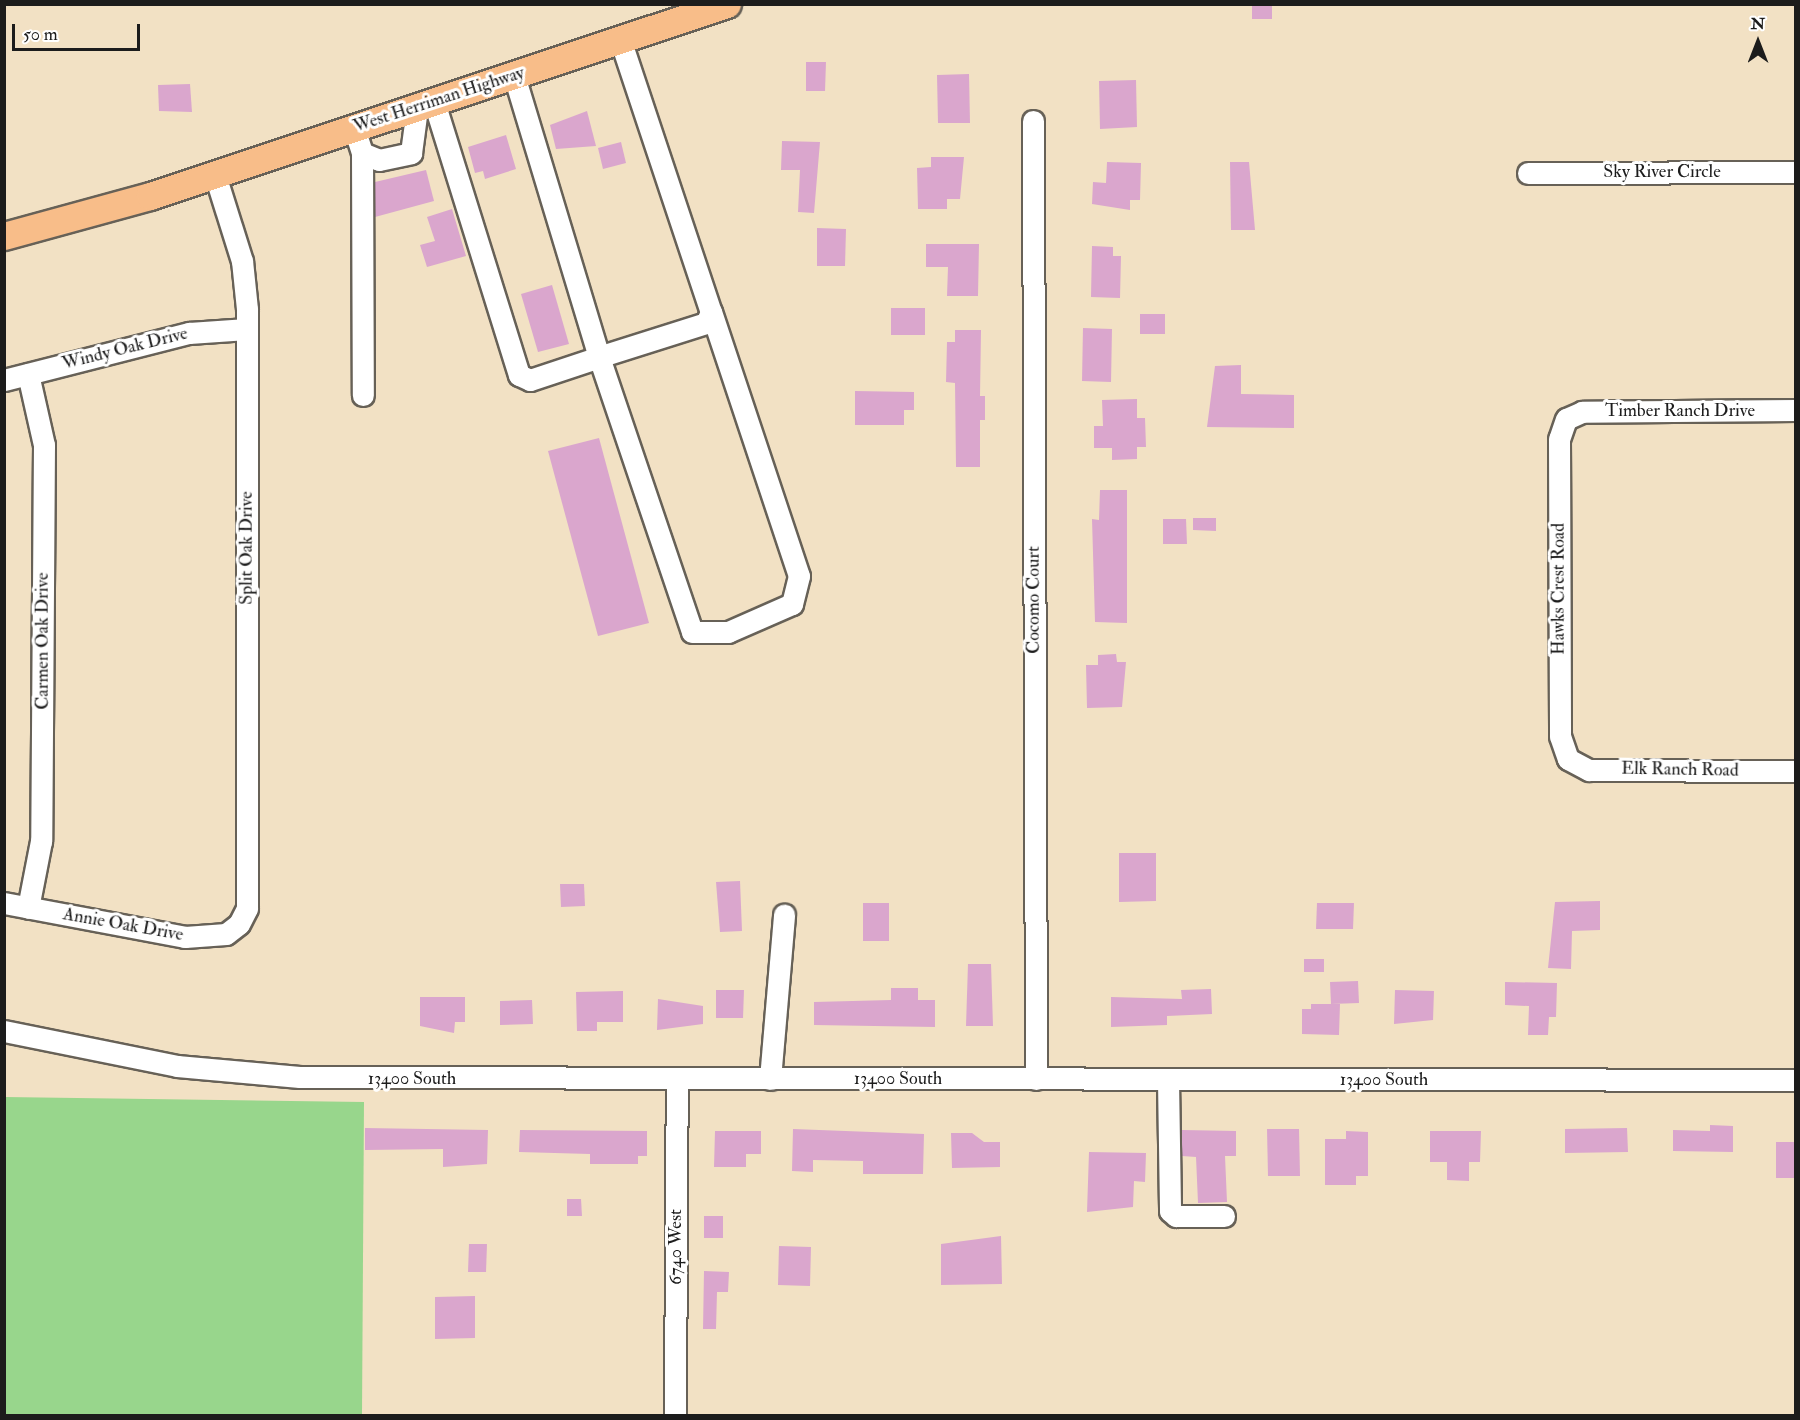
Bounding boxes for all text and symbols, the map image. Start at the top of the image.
scale bar [15,12,142,50]
north arrow [1728,12,1788,72]
text: N [1751,14,1765,34]
text: 50 m [23,23,58,46]
street label: West Herriman Highway [351,62,527,138]
street label: Sky River Circle [1603,161,1721,183]
street label: Windy Oak Drive [60,323,190,375]
street label: Timber Ranch Drive [1605,400,1755,422]
street label: Split Oak Drive [236,491,258,605]
street label: Hawks Crest Road [1548,523,1570,655]
street label: Cocomo Court [1023,546,1045,654]
street label: Carmen Oak Drive [32,572,54,710]
street label: Elk Ranch Road [1621,758,1739,782]
street label: Annie Oak Drive [61,904,185,946]
street label: 13400 South [368,1068,456,1090]
street label: 13400 South [854,1068,942,1090]
street label: 13400 South [1340,1069,1428,1091]
street label: 6740 West [665,1209,687,1285]

